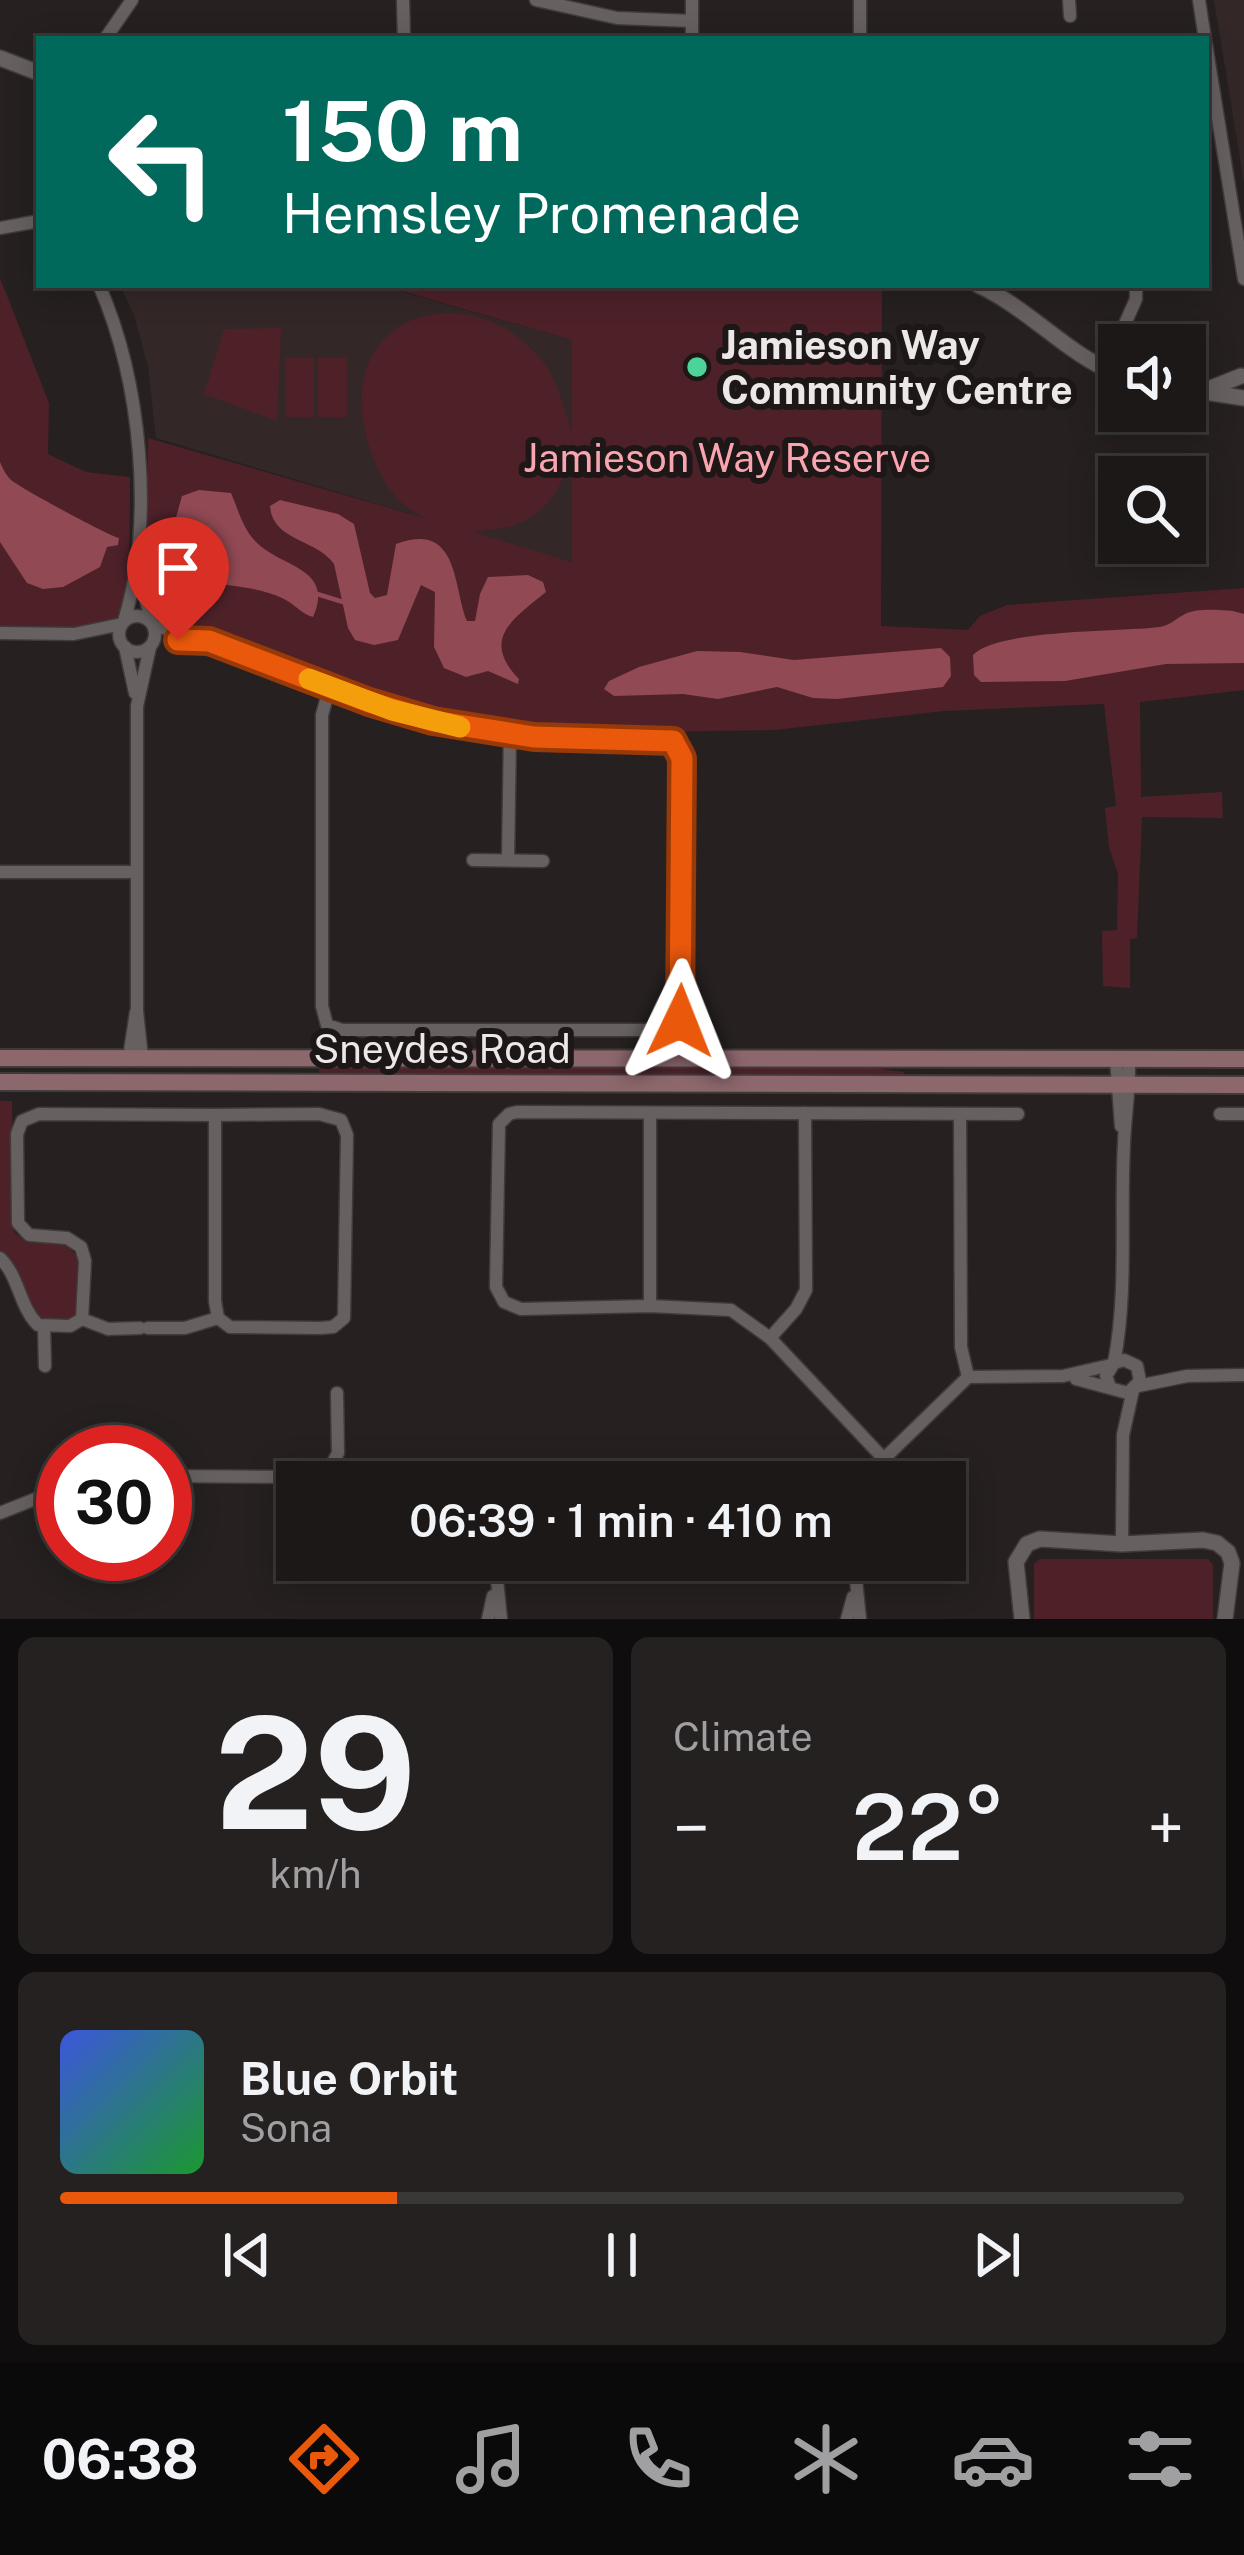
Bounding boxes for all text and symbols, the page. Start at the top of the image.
text: 150 m [282,81,523,180]
icon: left [84,84,240,240]
text: Hemsley Promenade [282,182,801,245]
place label: Jamieson Way Community Centre [721,322,1073,413]
map controls [1098,324,1206,564]
button: sound [1098,324,1206,432]
marker: Jamieson Way Community Centre [684,354,710,380]
park label: Jamieson Way Reserve [523,435,931,481]
button: search [1098,456,1206,564]
pin [127,517,229,640]
icon: arrive [145,535,211,601]
position arrow [617,958,743,1084]
street label: Sneydes Road [313,1026,571,1072]
speed limit sign: 30 [36,1425,192,1581]
text: 06:39 · 1 min · 410 m [409,1494,833,1547]
text: 29 [215,1681,416,1864]
text: Climate [673,1714,813,1760]
text: 22° [852,1774,1005,1880]
text: − [673,1789,710,1867]
text: + [1147,1789,1184,1867]
text: km/h [270,1851,361,1897]
text: Blue Orbit [240,2052,458,2105]
text: Sona [240,2105,332,2151]
icon: previous [214,2222,280,2288]
icon: pause [589,2222,655,2288]
icon: next [964,2222,1030,2288]
icon: directions [282,2417,366,2501]
icon: music [449,2417,533,2501]
icon: phone [616,2417,700,2501]
icon: climate [784,2417,868,2501]
icon: car [951,2417,1035,2501]
icon: filters [1118,2417,1202,2501]
text: 06:38 [42,2428,198,2491]

